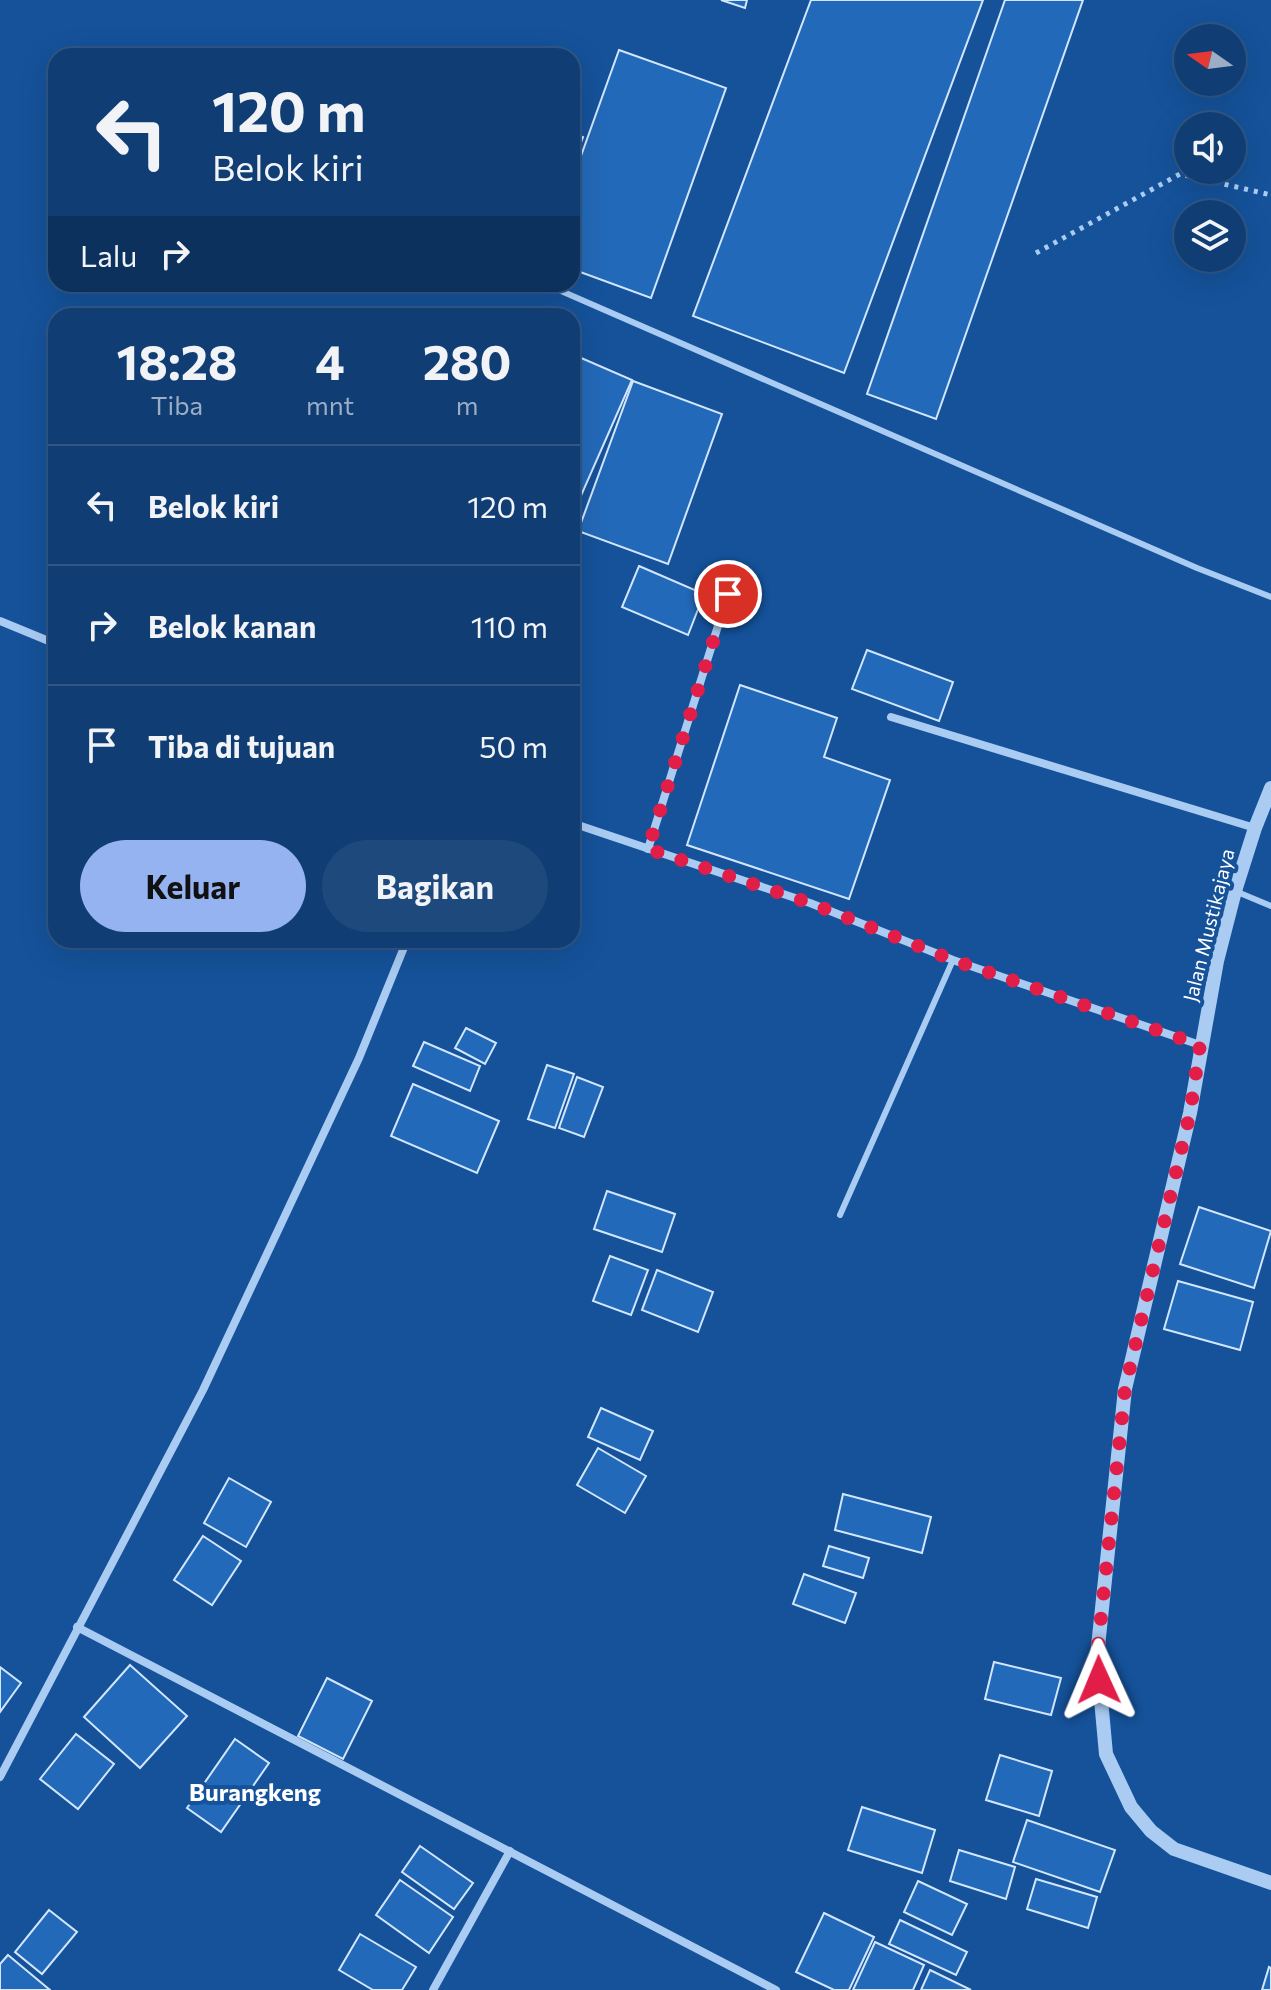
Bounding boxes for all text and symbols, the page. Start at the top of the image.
north arrow [1174,24,1246,96]
map controls [1174,24,1246,272]
text: 120 m [212,75,366,144]
icon: left [80,80,184,184]
button: sound [1174,112,1246,184]
text: Belok kiri [212,144,364,188]
button: layers [1174,200,1246,272]
icon: right [153,232,197,276]
text: Lalu [80,236,137,273]
text: 18:28 [117,331,237,390]
text: 4 [315,331,345,390]
text: 280 [423,331,511,390]
text: Tiba [151,389,203,420]
text: mnt [306,389,354,420]
text: m [456,389,478,420]
icon: left [80,483,124,527]
text: Belok kiri [148,487,279,524]
text: 120 m [467,487,548,524]
pin [694,560,762,628]
icon: arrive [706,572,750,616]
icon: right [80,603,124,647]
text: Belok kanan [148,607,316,644]
text: 110 m [471,607,548,644]
icon: arrive [80,723,124,767]
text: Tiba di tujuan [148,727,335,764]
text: 50 m [479,727,548,764]
button: Keluar [80,840,306,932]
button: Bagikan [322,840,548,932]
street label: Jalan Mustikajaya [1177,846,1239,1004]
position arrow [1057,1638,1141,1722]
district label: Burangkeng [189,1777,321,1806]

